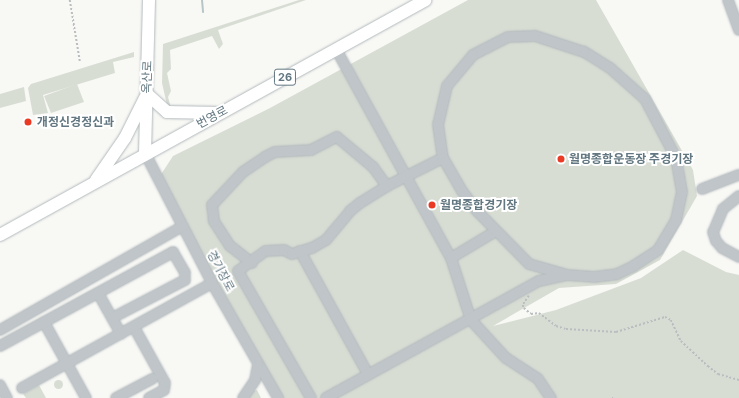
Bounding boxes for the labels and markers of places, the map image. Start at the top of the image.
place label: 개정신경정신과 [37,115,114,129]
marker: 개정신경정신과 [22,116,34,128]
place label: 월명종합운동장 주경기장 [569,152,693,166]
marker: 월명종합운동장 주경기장 [556,154,566,164]
place label: 월명종합경기장 [440,198,517,212]
marker: 월명종합경기장 [427,200,437,210]

